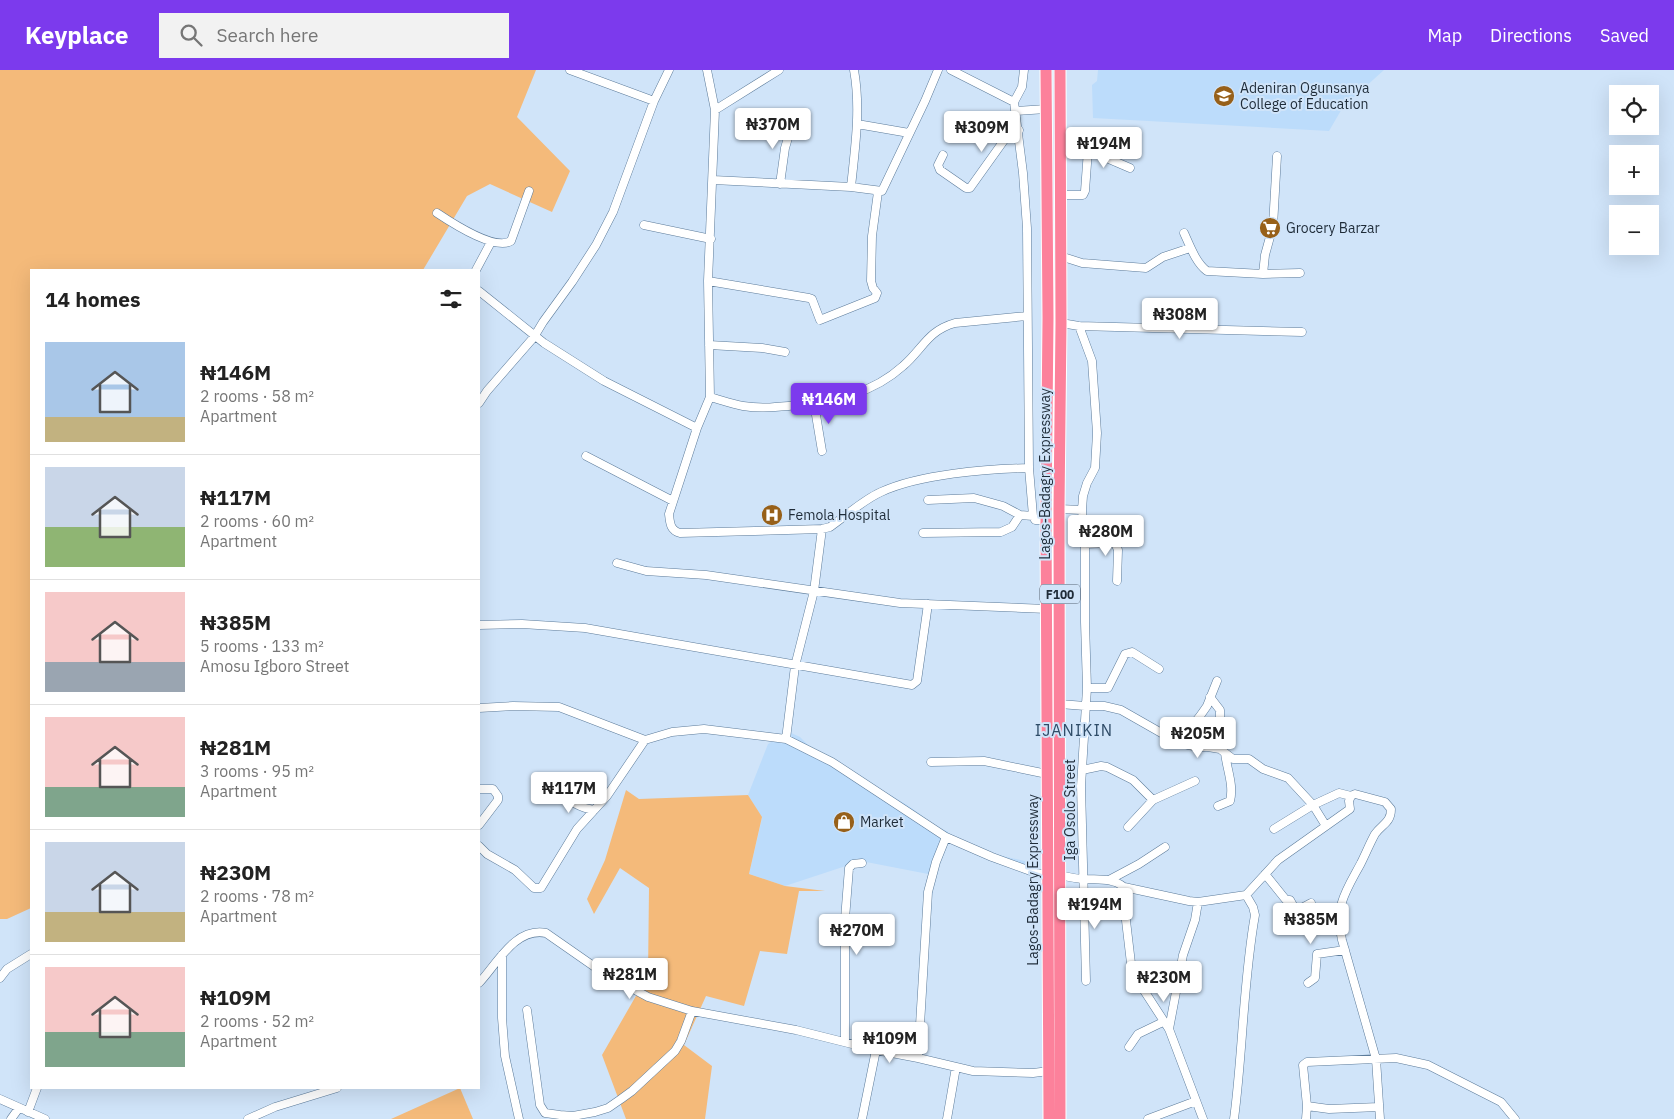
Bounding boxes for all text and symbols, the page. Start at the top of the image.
search box [159,13,509,58]
text: Keyplace [25,19,129,51]
icon: search [177,21,205,49]
text: Search here [217,23,318,47]
text: Map [1427,24,1462,47]
text: Directions [1490,24,1572,47]
text: Saved [1600,24,1649,47]
place label: Adeniran Ogunsanya College of Education [1240,79,1370,113]
school or university icon: Adeniran Ogunsanya College of Education [1212,84,1236,108]
map controls [1609,85,1659,255]
button: locate [1609,85,1659,135]
pin: ₦370M [738,108,808,150]
pin: ₦309M [947,111,1017,153]
text: ₦370M [746,114,800,134]
text: ₦309M [955,117,1009,137]
pin: ₦194M [1069,126,1139,169]
text: ₦194M [1077,133,1131,153]
button: + [1609,145,1659,195]
button: − [1609,205,1659,255]
supermarket icon: Grocery Barzar [1258,216,1282,240]
place label: Grocery Barzar [1286,219,1380,237]
text: 14 homes [45,285,141,313]
icon: filters [437,285,465,313]
pin: ₦308M [1145,298,1215,340]
text: ₦308M [1153,304,1207,324]
text: ₦146M [200,358,271,386]
icon: home [85,362,145,422]
pin: ₦146M [794,382,864,425]
text: 2 rooms · 58 m² [200,386,314,406]
street label: Lagos-Badagry Expressway [1036,388,1054,560]
text: ₦146M [802,389,856,409]
text: Apartment [200,406,277,426]
text: ₦117M [200,483,271,511]
icon: home [85,487,145,547]
hospital icon: Femola Hospital [760,503,784,527]
place label: Femola Hospital [788,506,890,524]
text: 2 rooms · 60 m² [200,511,314,531]
pin: ₦280M [1071,514,1141,557]
text: ₦280M [1079,521,1133,541]
text: Apartment [200,531,277,551]
road number: F100 [1040,584,1080,604]
text: ₦385M [200,608,271,636]
icon: home [85,612,145,672]
text: 5 rooms · 133 m² [200,636,324,656]
text: Amosu Igboro Street [200,656,349,676]
pin: ₦205M [1163,716,1233,759]
district label: IJANIKIN [1035,720,1113,740]
text: ₦205M [1171,723,1225,743]
text: ₦281M [200,733,271,761]
icon: home [85,737,145,797]
street label: Iga Osolo Street [1061,759,1079,861]
text: 3 rooms · 95 m² [200,761,314,781]
pin: ₦117M [534,772,604,814]
text: ₦117M [542,778,596,798]
text: Apartment [200,781,277,801]
street label: Lagos-Badagry Expressway [1024,794,1042,966]
shop icon: Market [832,810,856,834]
place label: Market [860,813,904,831]
text: ₦230M [200,858,271,886]
icon: home [85,862,145,922]
text: 2 rooms · 78 m² [200,886,314,906]
pin: ₦194M [1060,888,1130,930]
text: ₦194M [1068,894,1122,914]
pin: ₦385M [1276,902,1346,945]
text: Apartment [200,906,277,926]
text: ₦385M [1284,909,1338,929]
pin: ₦270M [822,914,892,956]
text: ₦270M [830,920,884,940]
pin: ₦281M [595,958,665,1000]
pin: ₦230M [1129,960,1199,1003]
text: ₦281M [603,964,657,984]
text: ₦230M [1137,967,1191,987]
text: ₦109M [200,983,271,1011]
icon: home [85,987,145,1047]
text: 2 rooms · 52 m² [200,1011,314,1031]
pin: ₦109M [855,1022,925,1064]
text: ₦109M [863,1028,917,1048]
text: Apartment [200,1031,277,1051]

